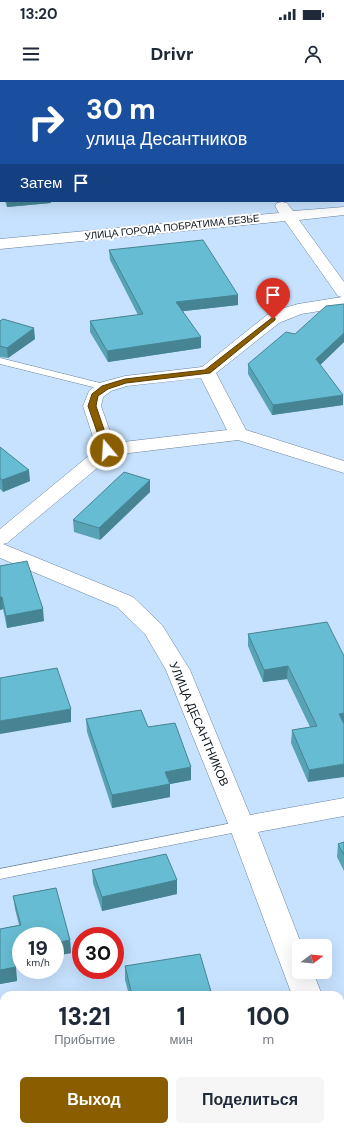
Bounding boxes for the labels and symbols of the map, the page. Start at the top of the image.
street label: УЛИЦА ГОРОДА ПОБРАТИМА БЕЗЬЕ [84,211,260,243]
pin [256,278,290,319]
position arrow [86,429,128,471]
street label: УЛИЦА ДЕСАНТНИКОВ [165,659,233,789]
speed limit sign: 30 [72,927,124,979]
north arrow [292,939,332,979]

